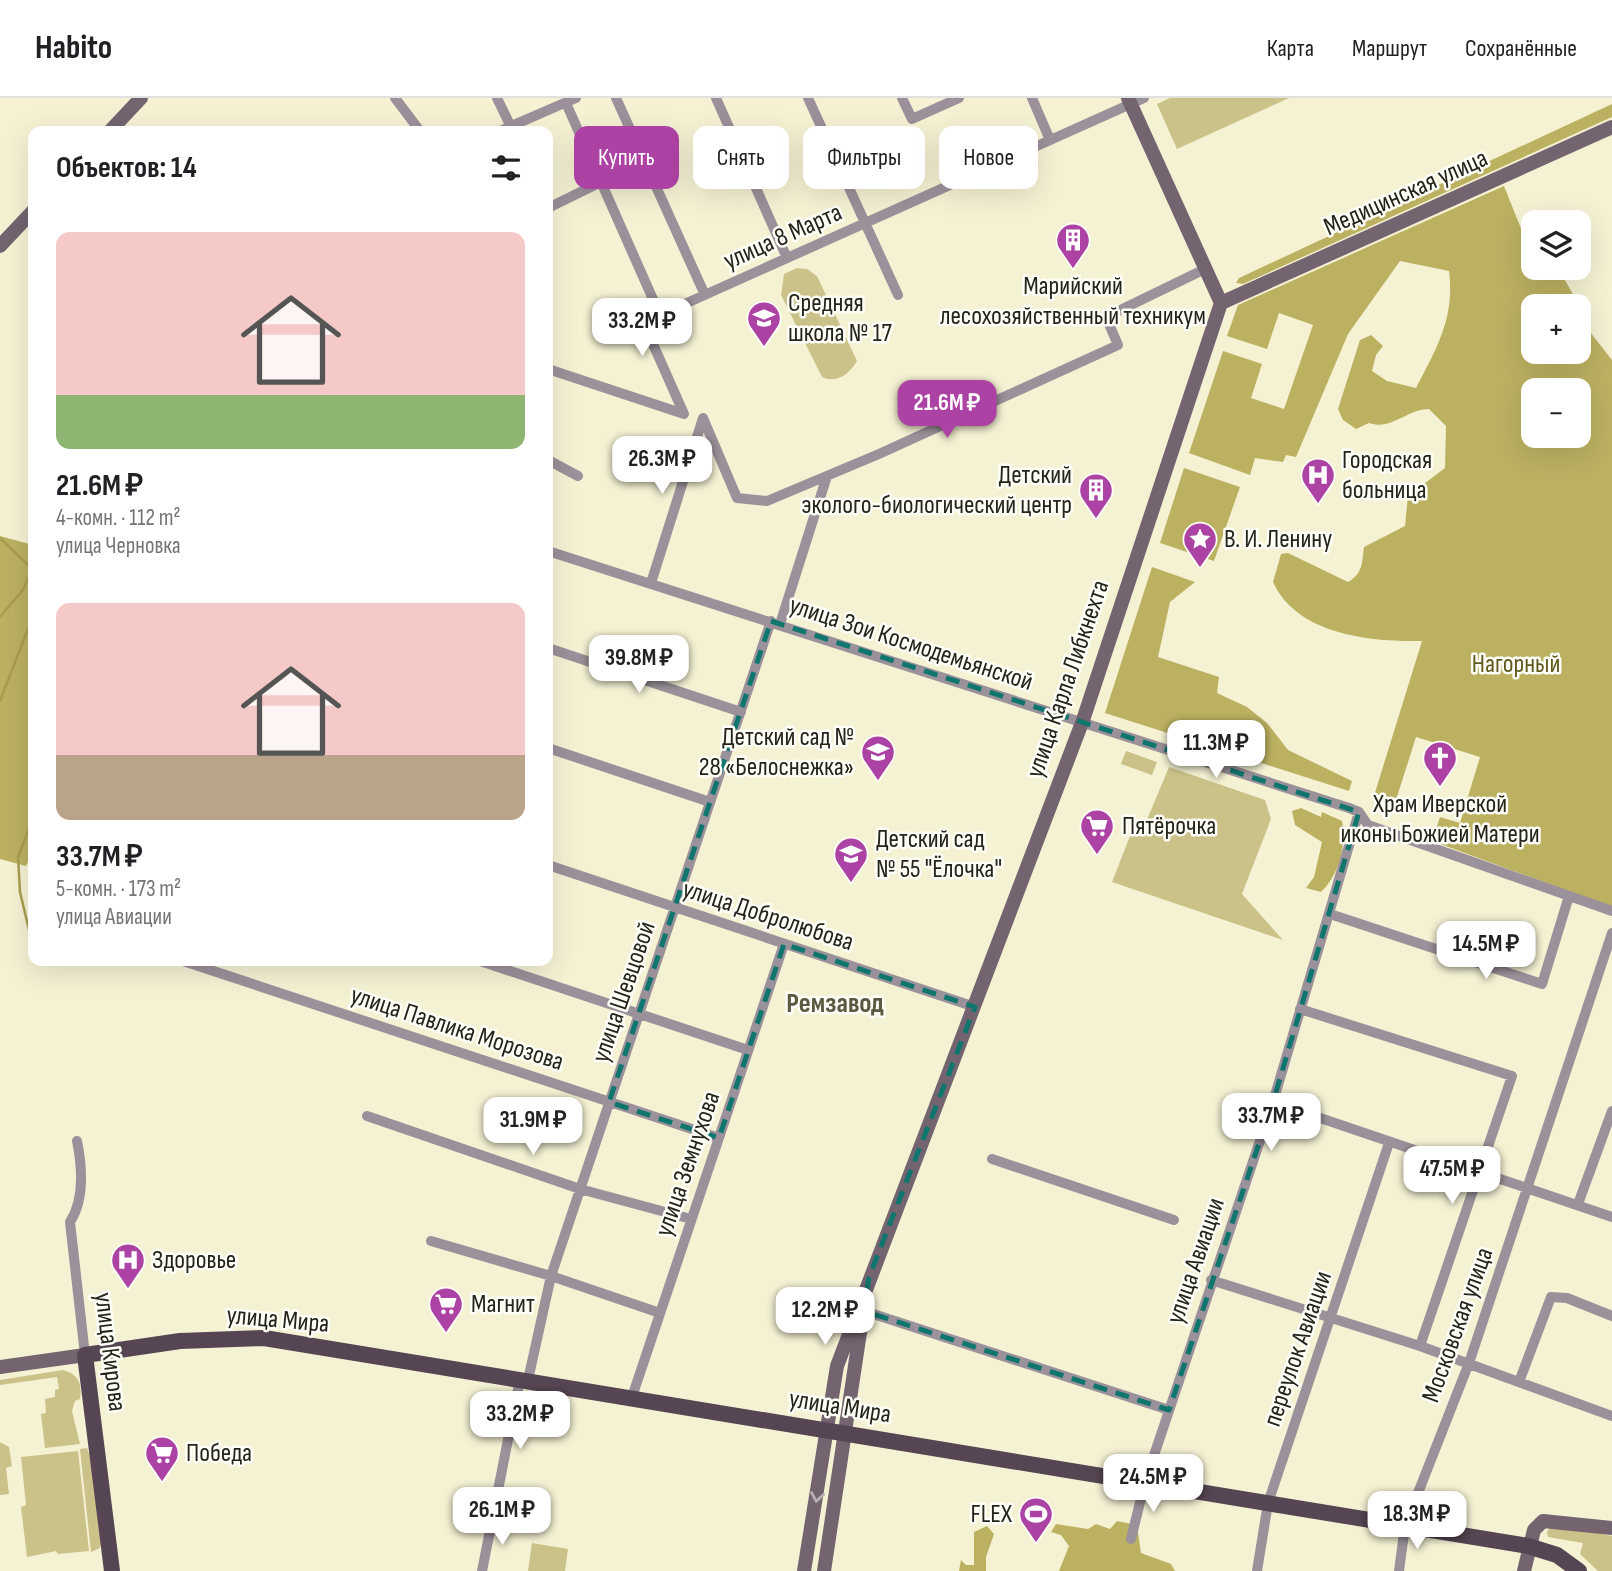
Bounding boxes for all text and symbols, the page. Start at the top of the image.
text: Habito [35,28,112,68]
text: Карта [1267,34,1314,63]
text: Маршрут [1352,34,1427,63]
text: Сохранённые [1465,34,1577,63]
chip: Купить [574,126,679,189]
chip: Снять [693,126,789,189]
chip: Фильтры [803,126,925,189]
chip: Новое [939,126,1038,189]
street label: Медицинская улица [1319,143,1493,243]
icon: filters [487,149,525,187]
text: Объектов: 14 [56,150,197,186]
street label: улица 8 Марта [719,197,847,277]
map controls [1521,210,1591,448]
button: layers [1521,210,1591,280]
building icon: Марийский лесохозяйственный техникум [1054,221,1092,270]
place label: Марийский лесохозяйственный техникум [940,271,1206,332]
icon: home [228,277,354,403]
place label: Средняя школа № 17 [788,288,892,349]
button: + [1521,294,1591,364]
pin: 33.2M ₽ [577,299,707,358]
school or university icon: Средняя школа № 17 [745,299,783,348]
text: 33.2M ₽ [608,307,676,335]
button: − [1521,378,1591,448]
pin: 21.6M ₽ [882,380,1012,440]
text: 21.6M ₽ [914,389,980,417]
pin: 26.3M ₽ [597,436,727,496]
text: 26.3M ₽ [628,445,696,473]
place label: Городская больница [1342,445,1432,506]
hospital icon: Городская больница [1299,456,1337,505]
place label: Детский эколого-биологический центр [801,460,1072,521]
text: 21.6M ₽ [56,468,143,504]
building icon: Детский эколого-биологический центр [1077,471,1115,520]
text: 4-комн. · 112 m² [56,504,181,532]
place icon: В. И. Ленину [1181,520,1219,569]
place label: В. И. Ленину [1224,524,1332,555]
text: улица Черновка [56,532,181,560]
street label: улица Карла Либкнехта [1020,576,1116,782]
street label: улица Зои Космодемьянской [785,590,1037,698]
pin: 39.8M ₽ [574,636,704,695]
text: 39.8M ₽ [605,644,673,672]
icon: home [228,648,354,774]
park label: Нагорный [1472,649,1560,680]
pin: 11.3M ₽ [1151,720,1281,780]
place label: Детский сад № 28 «Белоснежка» [699,722,854,783]
text: 11.3M ₽ [1183,729,1249,757]
school or university icon: Детский сад № 28 «Белоснежка» [859,733,897,782]
church icon: Храм Иверской иконы Божией Матери [1421,739,1459,788]
place label: Храм Иверской иконы Божией Матери [1340,789,1540,850]
supermarket icon: Пятёрочка [1078,807,1116,856]
place label: Пятёрочка [1122,811,1216,842]
place label: Детский сад № 55 "Ёлочка" [876,824,1002,885]
school or university icon: Детский сад № 55 "Ёлочка" [832,835,870,884]
text: 33.7M ₽ [56,839,143,875]
street label: улица Добролюбова [679,874,857,958]
text: 5-комн. · 173 m² [56,875,181,903]
text: улица Авиации [56,903,172,931]
street label: улица Шевцовой [585,917,663,1067]
pin: 14.5M ₽ [1421,922,1551,981]
text: 14.5M ₽ [1453,930,1519,958]
street label: улица Павлика Морозова [347,980,567,1078]
district label: Ремзавод [786,987,884,1020]
street label: улица Земнухова [649,1088,727,1240]
pin: 33.7M ₽ [1206,1094,1336,1153]
pin: 31.9M ₽ [468,1098,598,1157]
text: 33.7M ₽ [1238,1102,1304,1130]
text: 31.9M ₽ [499,1106,567,1134]
pin: 47.5M ₽ [1387,1146,1517,1206]
text: 47.5M ₽ [1419,1155,1485,1183]
street label: улица Авиации [1160,1194,1232,1328]
hospital icon: Здоровье [109,1241,147,1290]
street label: Московская улица [1416,1243,1500,1407]
place label: Здоровье [152,1245,236,1276]
street label: переулок Авиации [1257,1267,1339,1431]
supermarket icon: Магнит [427,1285,465,1334]
pin: 12.2M ₽ [760,1288,890,1347]
place label: Магнит [471,1289,535,1320]
street label: улица Кирова [87,1291,133,1413]
text: 12.2M ₽ [792,1296,858,1324]
street label: улица Мира [225,1300,331,1340]
street label: улица Мира [787,1384,893,1430]
pin: 33.2M ₽ [455,1392,585,1451]
text: 33.2M ₽ [486,1400,554,1428]
supermarket icon: Победа [143,1434,181,1483]
place label: Победа [186,1438,252,1469]
pin: 24.5M ₽ [1088,1454,1218,1514]
text: 24.5M ₽ [1119,1463,1187,1491]
pin: 26.1M ₽ [437,1488,567,1547]
one-way arrow [810,1491,825,1503]
pin: 18.3M ₽ [1352,1492,1482,1551]
sports icon: FLEX [1017,1495,1055,1544]
text: 26.1M ₽ [469,1496,535,1524]
place label: FLEX [970,1499,1012,1530]
text: 18.3M ₽ [1384,1500,1450,1528]

